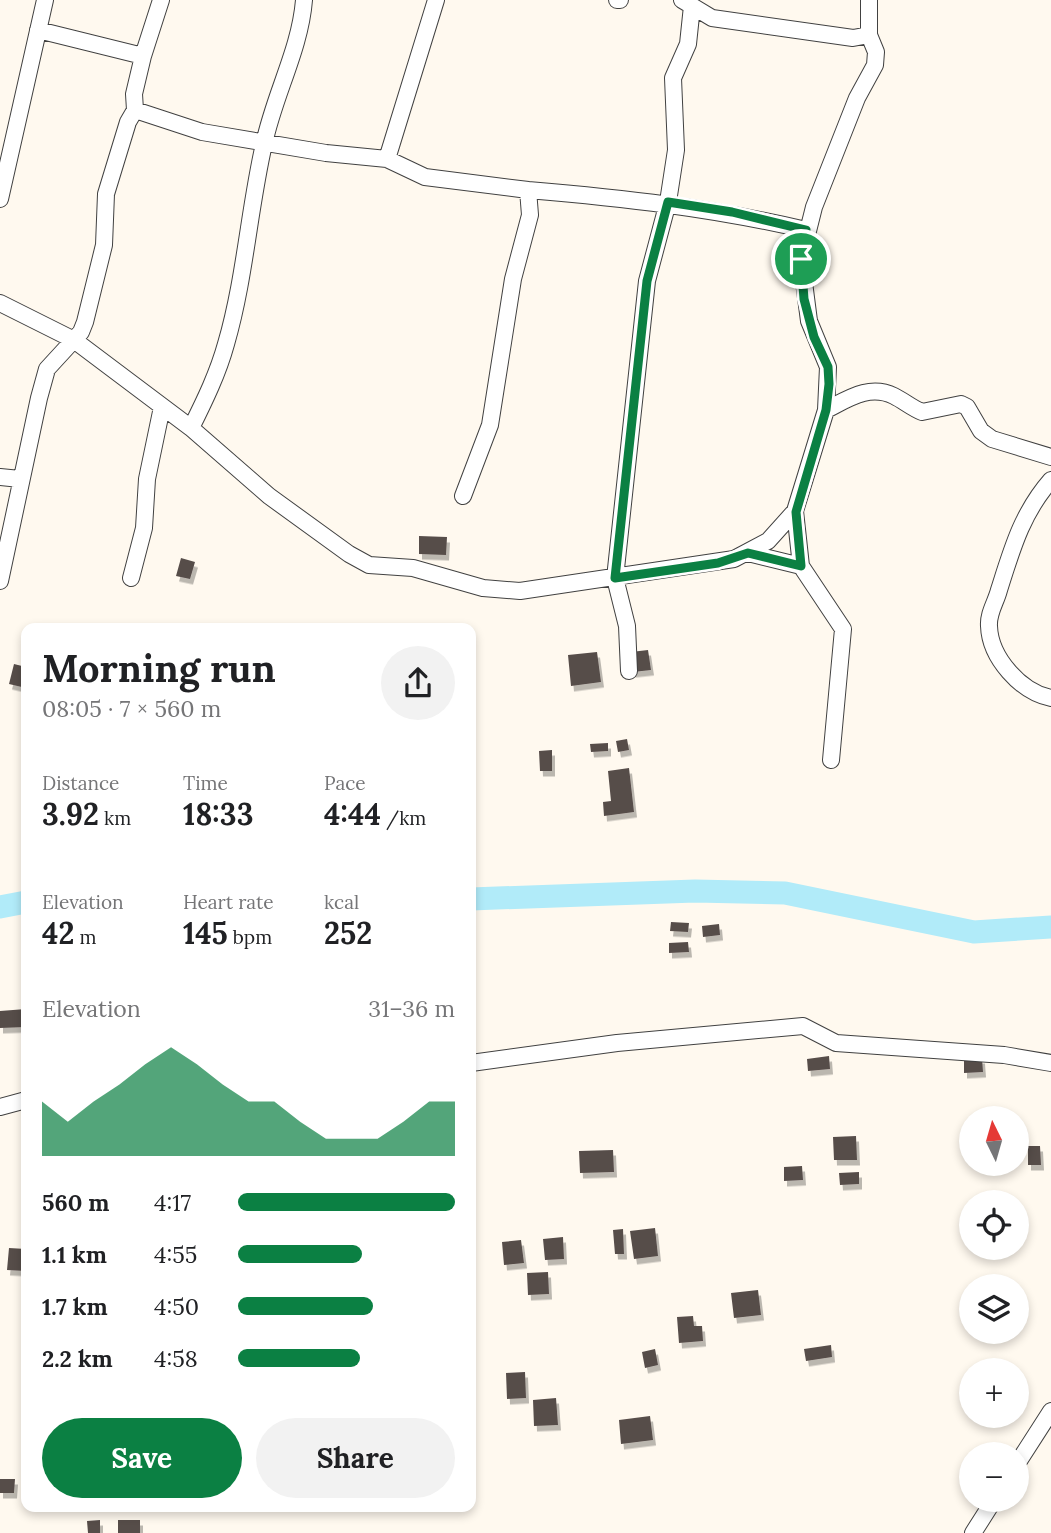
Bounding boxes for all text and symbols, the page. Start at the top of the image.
pin [771,229,831,289]
icon: arrive [782,240,820,278]
text: Morning run [42,644,276,692]
button: share [381,646,455,720]
text: 08:05 · 7 × 560 m [42,694,221,723]
text: Distance [42,771,119,795]
text: Time [183,771,228,795]
text: Pace [324,771,366,795]
text: 3.92 [42,795,99,833]
text: 18:33 [183,795,253,833]
text: 4:44 [324,795,381,833]
text: km [99,806,131,830]
text: /km [381,806,426,830]
text: Elevation [42,890,124,914]
text: Heart rate [183,890,274,914]
text: kcal [324,890,359,914]
text: 42 [42,914,74,952]
text: 145 [183,914,228,952]
text: 252 [324,914,372,952]
text: m [74,925,96,949]
text: bpm [228,925,272,949]
text: Elevation [42,994,141,1023]
text: 31–36 m [368,994,455,1023]
north arrow [959,1106,1029,1176]
map controls [959,1106,1029,1512]
text: 560 m [42,1188,109,1217]
text: 4:17 [154,1188,191,1217]
button: locate [959,1190,1029,1260]
text: 1.1 km [42,1240,107,1269]
text: 4:55 [154,1240,197,1269]
button: layers [959,1274,1029,1344]
text: 1.7 km [42,1292,108,1321]
text: 4:50 [154,1292,199,1321]
text: 2.2 km [42,1344,113,1373]
text: 4:58 [154,1344,198,1373]
button: + [959,1358,1029,1428]
button: Save [42,1418,242,1498]
button: Share [256,1418,455,1498]
button: − [959,1442,1029,1512]

